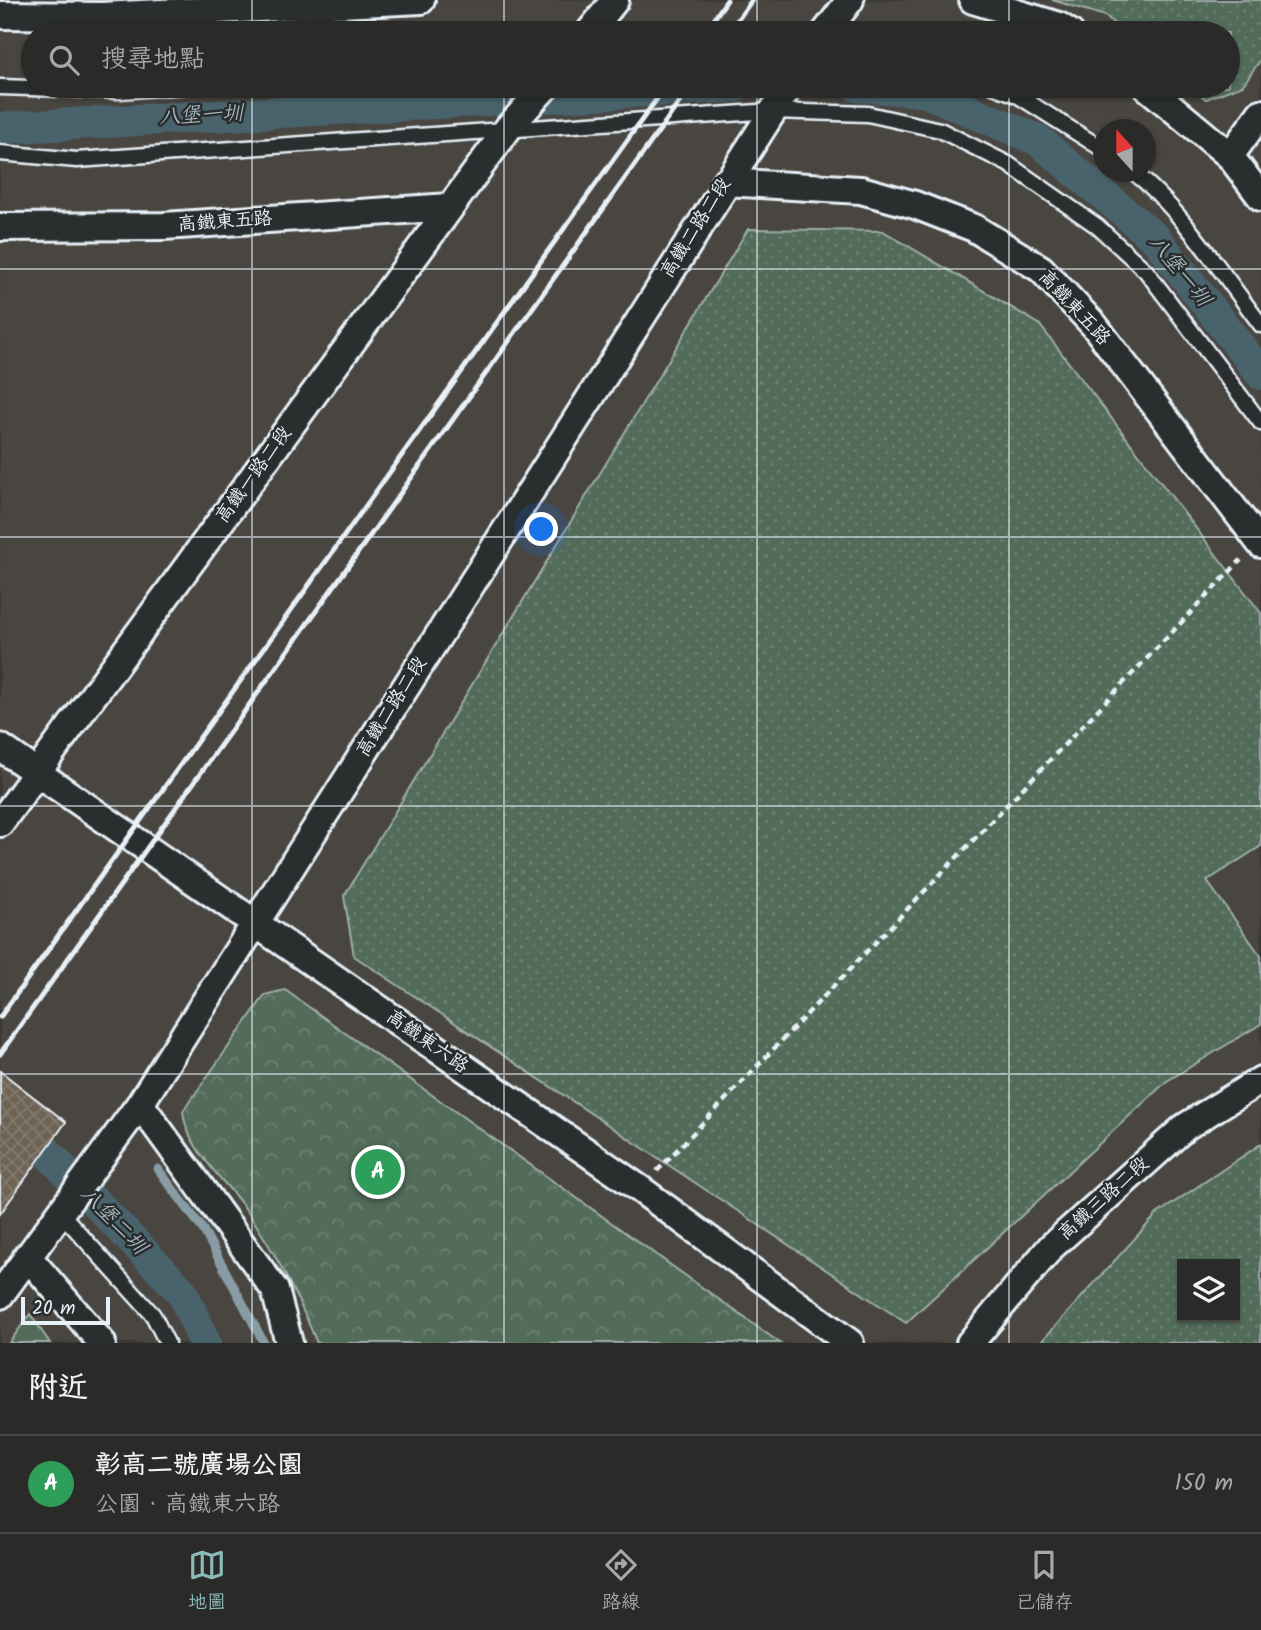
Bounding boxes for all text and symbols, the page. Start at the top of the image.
search box [21,21,1240,98]
text: 搜尋地點 [101,39,205,81]
icon: search [45,41,83,79]
water label: 八堡一圳 [158,97,246,135]
north arrow [1093,119,1156,182]
street label: 高鐵二路二段 [653,172,739,284]
street label: 高鐵東五路 [177,204,273,240]
water label: 八堡一圳 [1140,228,1220,316]
street label: 高鐵東五路 [1031,263,1117,353]
street label: 高鐵一路二段 [208,420,300,530]
your location [524,512,558,546]
street label: 高鐵二路二段 [349,651,435,763]
street label: 高鐵東六路 [379,1002,475,1082]
pin: A [355,1146,401,1198]
street label: 高鐵三路二段 [1052,1150,1156,1248]
water label: 八堡二圳 [72,1179,155,1264]
map controls [1177,1259,1240,1322]
button: layers [1177,1259,1240,1322]
scale bar [21,1294,110,1326]
text: 20 m [32,1294,75,1324]
text: 附近 [28,1365,88,1413]
text: 彰高二號廣場公園 [95,1445,303,1487]
text: A [44,1466,58,1502]
text: 150 m [1174,1466,1233,1502]
text: 公園 · 高鐵東六路 [95,1487,280,1523]
tab: 地圖 [188,1546,226,1618]
tab: 路線 [602,1546,640,1618]
tab: 已儲存 [1016,1546,1073,1618]

